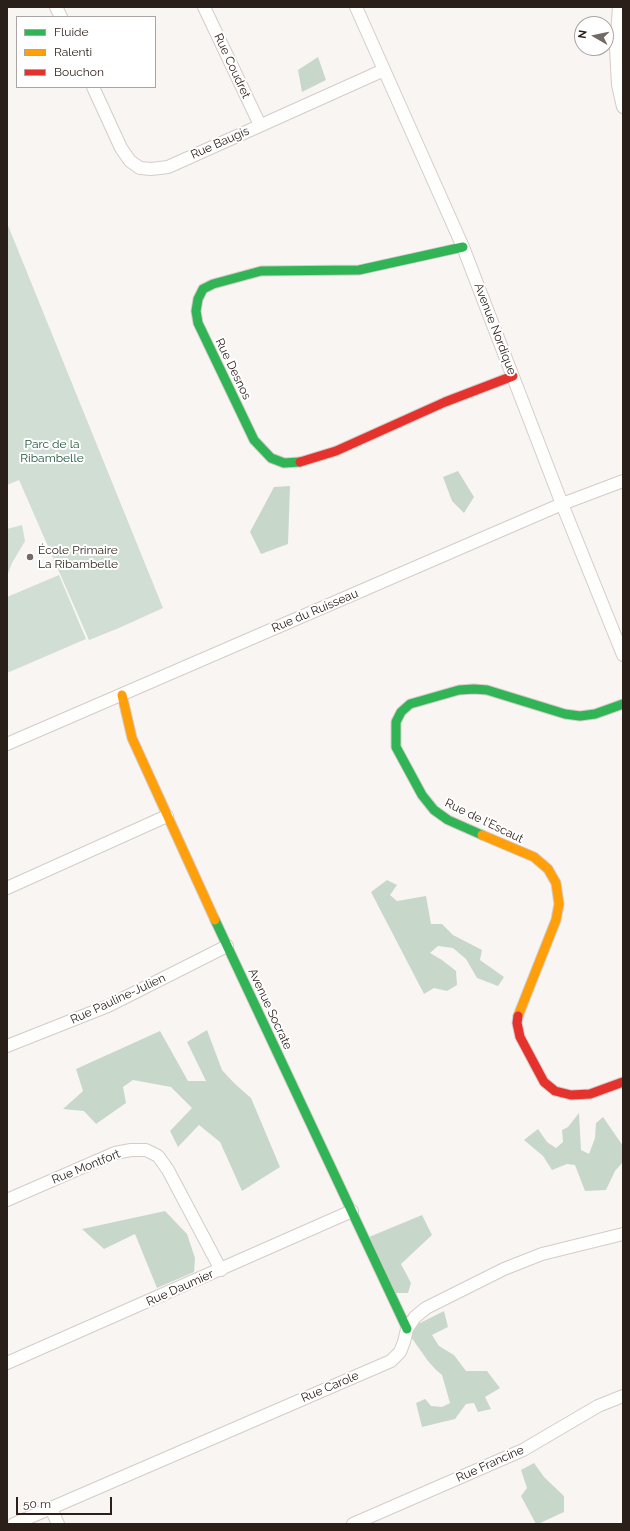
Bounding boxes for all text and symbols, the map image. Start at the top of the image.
legend [16,16,156,88]
north arrow [574,16,614,56]
text: Fluide [54,25,89,39]
text: N [576,29,590,39]
street label: Rue Coudret [211,31,253,101]
text: Ralenti [54,45,92,59]
text: Bouchon [54,65,104,79]
street label: Rue Baugis [189,124,251,162]
street label: Avenue Nordique [471,281,519,377]
street label: Rue Desnos [212,336,254,402]
park label: Parc de la Ribambelle [20,437,84,465]
place label: École Primaire La Ribambelle [38,543,118,571]
marker: École Primaire La Ribambelle [25,552,35,562]
street label: Rue du Ruisseau [270,586,360,636]
street label: Rue de l'Escaut [442,796,526,846]
street label: Avenue Socrate [245,966,295,1052]
street label: Rue Pauline-Julien [68,971,168,1027]
street label: Rue Montfort [50,1147,122,1187]
street label: Rue Daumier [144,1267,216,1309]
street label: Rue Carole [299,1368,361,1406]
street label: Rue Francine [454,1443,526,1485]
scale bar [18,1489,114,1515]
text: 50 m [23,1497,51,1511]

